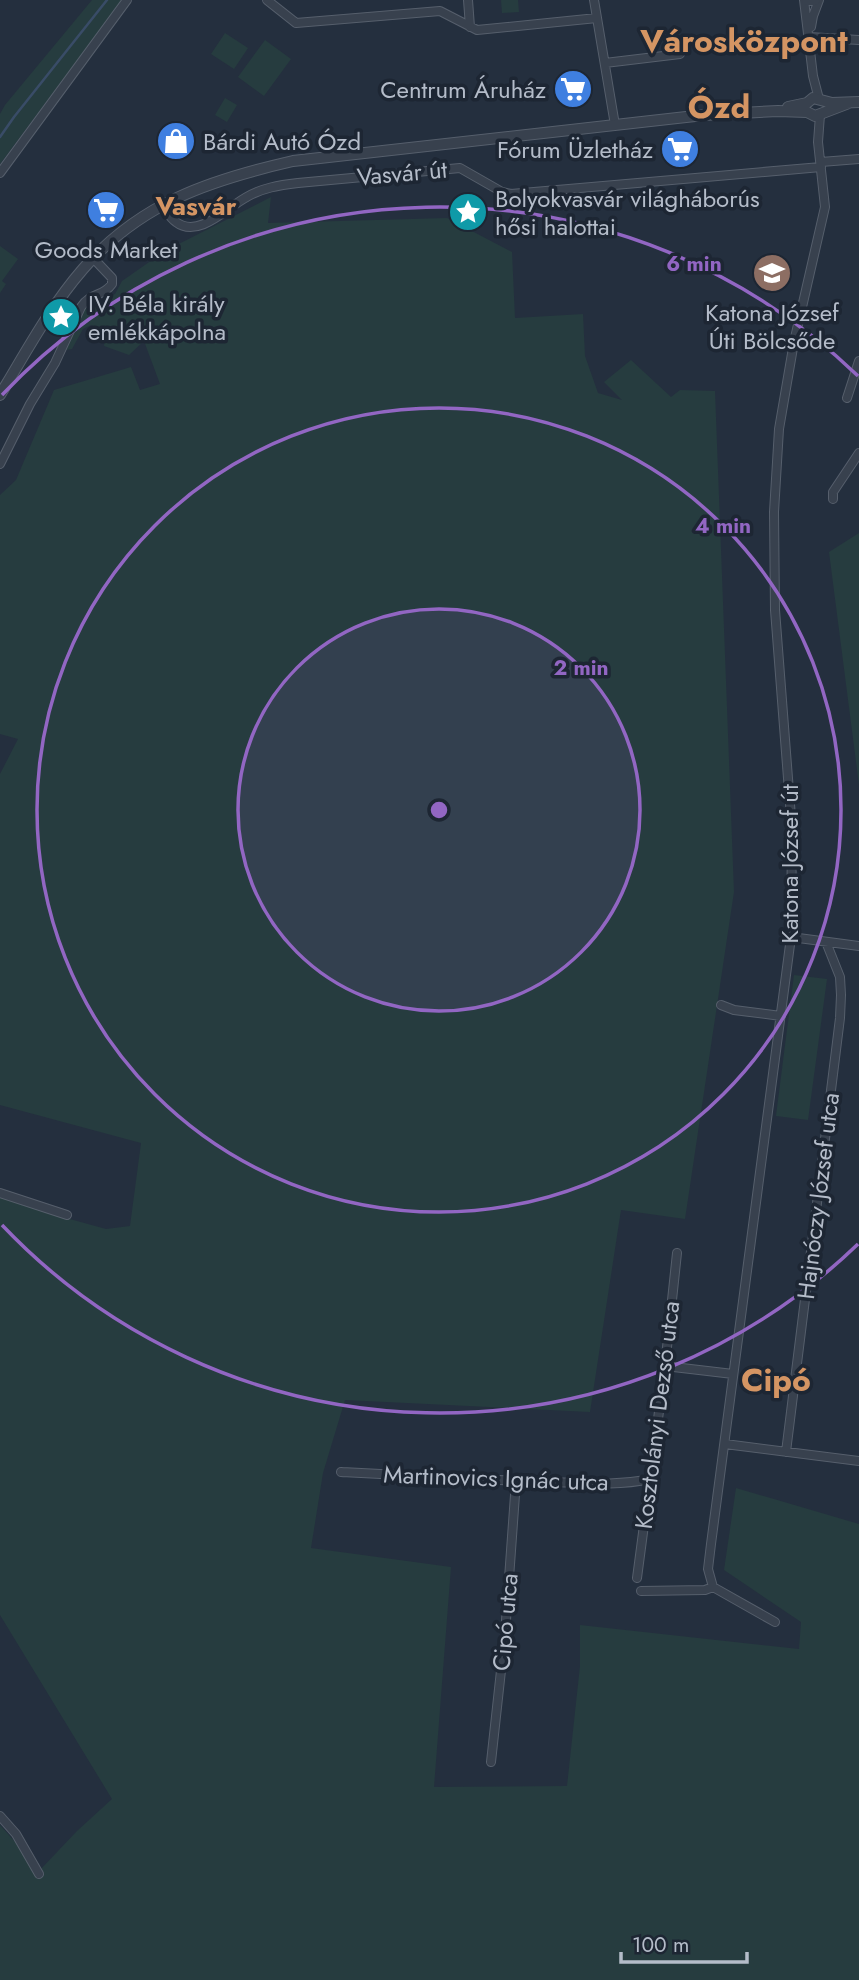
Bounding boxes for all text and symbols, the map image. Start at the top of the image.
district label: Városközpont [639,18,848,64]
supermarket icon: Centrum Áruház [552,68,594,110]
place label: Centrum Áruház [380,72,546,107]
district label: Ózd [688,84,750,130]
shop icon: Bárdi Autó Ózd [155,120,197,162]
place label: Bárdi Autó Ózd [203,124,361,159]
supermarket icon: Fórum Üzletház [659,128,701,170]
place label: Fórum Üzletház [497,132,653,167]
street label: Vasvár út [355,152,449,194]
place label: Bolyokvasvár világháborús hősi halottai [495,181,760,244]
district label: Vasvár [155,187,237,225]
supermarket icon: Goods Market [85,189,127,231]
place icon: Bolyokvasvár világháborús hősi halottai [447,191,489,233]
place label: Goods Market [35,232,178,267]
text: 6 min [666,249,722,279]
school or university icon: Katona József Úti Bölcsőde [751,252,793,294]
place label: IV. Béla király emlékkápolna [88,286,226,349]
place label: Katona József Úti Bölcsőde [705,295,840,358]
place icon: IV. Béla király emlékkápolna [40,296,82,338]
text: 4 min [695,511,751,541]
text: 2 min [553,653,609,683]
street label: Katona József út [772,784,807,944]
centre of rings [427,798,451,822]
street label: Hajnóczy József utca [788,1091,848,1301]
street label: Kosztolányi Dezső utca [626,1299,688,1531]
district label: Cipó [741,1357,811,1403]
street label: Martinovics Ignác utca [383,1457,609,1499]
street label: Cipó utca [483,1572,527,1672]
scale bar [621,1920,747,1964]
text: 100 m [632,1930,689,1960]

